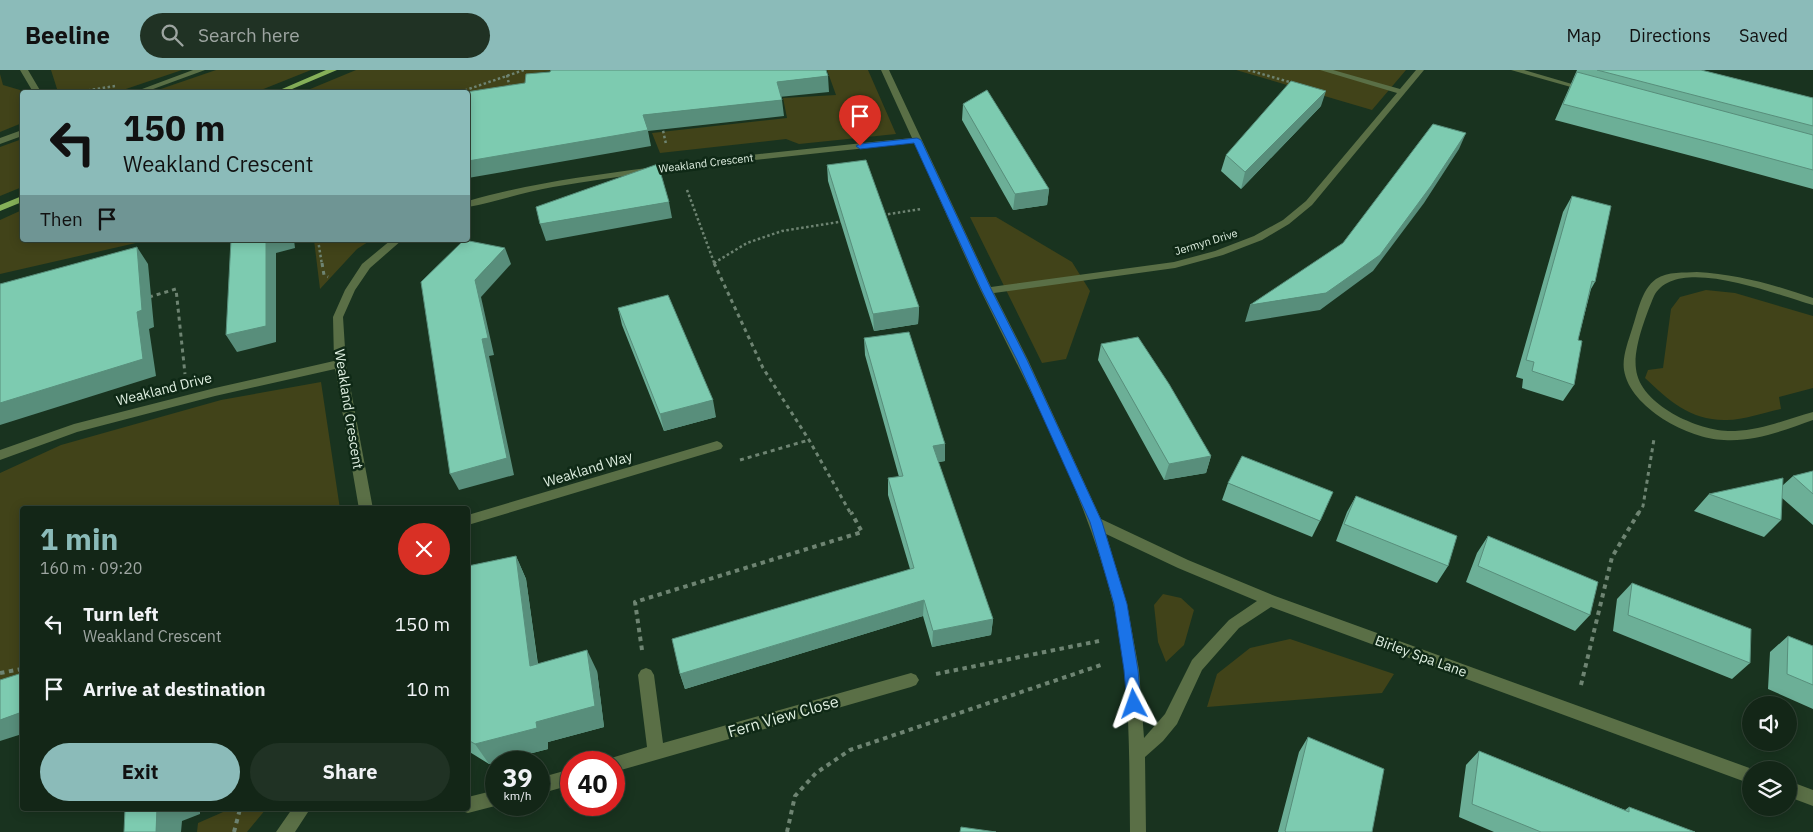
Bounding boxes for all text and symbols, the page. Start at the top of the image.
search box [140,13,490,58]
text: Beeline [25,19,110,51]
icon: search [158,21,186,49]
text: Search here [198,23,300,47]
text: Map [1566,24,1601,47]
text: Directions [1629,24,1711,47]
text: Saved [1739,24,1788,47]
pin [839,95,881,146]
icon: arrive [846,102,874,130]
text: 150 m [123,105,226,151]
icon: left [40,110,105,175]
text: Weakland Crescent [123,149,314,178]
street label: Weakland Crescent [658,150,754,176]
icon: arrive [93,205,121,233]
text: Then [40,207,83,231]
street label: Jermyn Drive [1173,226,1239,258]
street label: Weakland Crescent [331,348,367,470]
street label: Weakland Drive [114,368,214,410]
street label: Weakland Way [541,447,635,491]
text: 1 min [40,519,118,558]
button: close [398,523,450,575]
text: 160 m · 09:20 [40,558,142,578]
text: Turn left [83,602,159,626]
icon: left [40,610,68,638]
text: 150 m [395,612,450,636]
text: Weakland Crescent [83,626,222,646]
street label: Birley Spa Lane [1373,631,1470,681]
icon: arrive [40,675,68,703]
text: Arrive at destination [83,677,266,701]
text: 10 m [406,677,450,701]
position arrow [1107,677,1159,729]
street label: Fern View Close [725,691,841,741]
map controls [1742,696,1797,816]
button: sound [1742,696,1797,751]
button: Exit [40,743,240,801]
button: Share [250,743,450,801]
speed limit sign: 40 [560,751,625,816]
text: 39 [502,761,533,794]
button: layers [1742,761,1797,816]
text: km/h [503,788,532,803]

